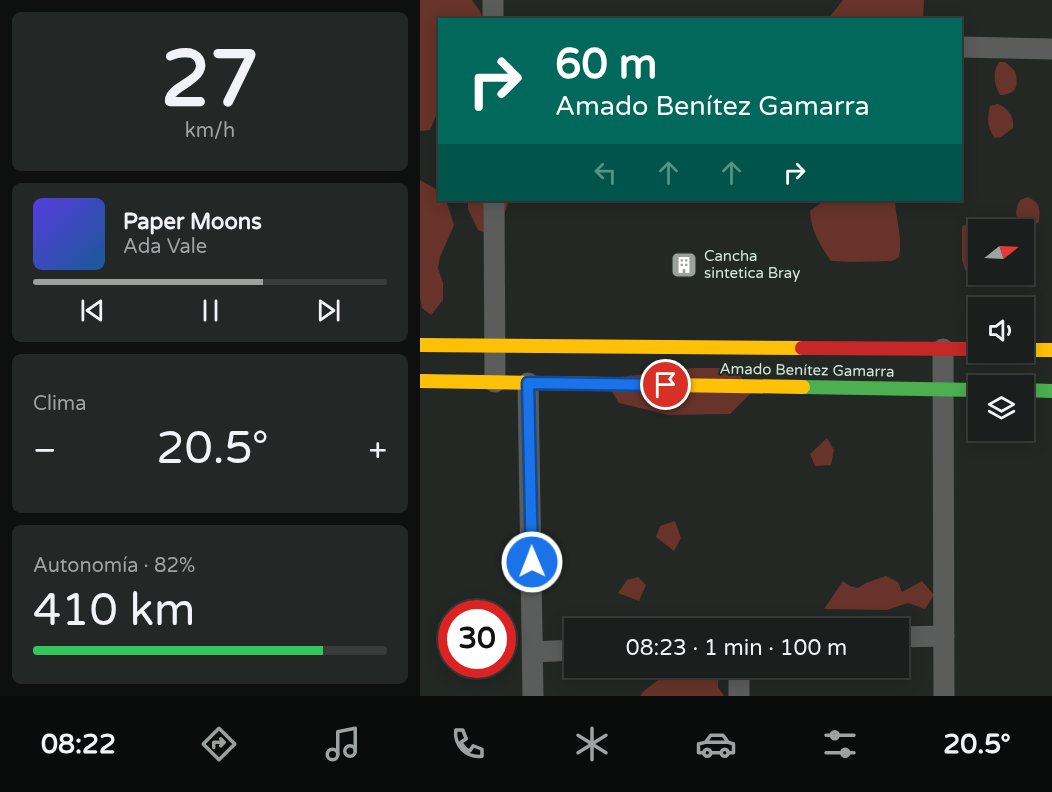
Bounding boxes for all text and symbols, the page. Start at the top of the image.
text: 27 [161,33,259,127]
text: 60 m [555,39,657,90]
icon: right [456,42,534,120]
text: Amado Benítez Gamarra [555,90,870,123]
text: km/h [185,119,235,143]
icon: left [589,156,622,189]
icon: ahead [652,156,685,189]
icon: ahead [715,156,748,189]
icon: right [778,156,811,189]
text: Paper Moons [123,209,262,235]
north arrow [968,219,1034,285]
map controls [968,219,1034,441]
text: Ada Vale [123,235,207,259]
place label: Cancha sintetica Bray [704,247,800,282]
building icon: Cancha sintetica Bray [669,250,699,280]
icon: previous [76,294,109,327]
icon: pause [194,294,227,327]
icon: next [312,294,345,327]
button: sound [968,297,1034,363]
pin [640,359,691,410]
street label: Amado Benítez Gamarra [719,359,895,381]
icon: arrive [649,368,682,401]
button: layers [968,375,1034,441]
text: Clima [33,392,86,416]
text: 20.5° [156,422,269,476]
text: − [33,431,57,470]
text: + [368,431,387,470]
position arrow [500,530,564,594]
text: Autonomía · 82% [33,554,195,578]
text: 410 km [33,584,195,638]
speed limit sign: 30 [438,600,516,678]
text: 08:23 · 1 min · 100 m [626,635,847,661]
icon: directions [198,723,240,765]
icon: music [322,723,364,765]
icon: phone [447,723,489,765]
icon: climate [571,723,613,765]
icon: car [695,723,737,765]
icon: filters [819,723,861,765]
text: 08:22 [41,728,116,761]
text: 20.5° [943,728,1011,761]

